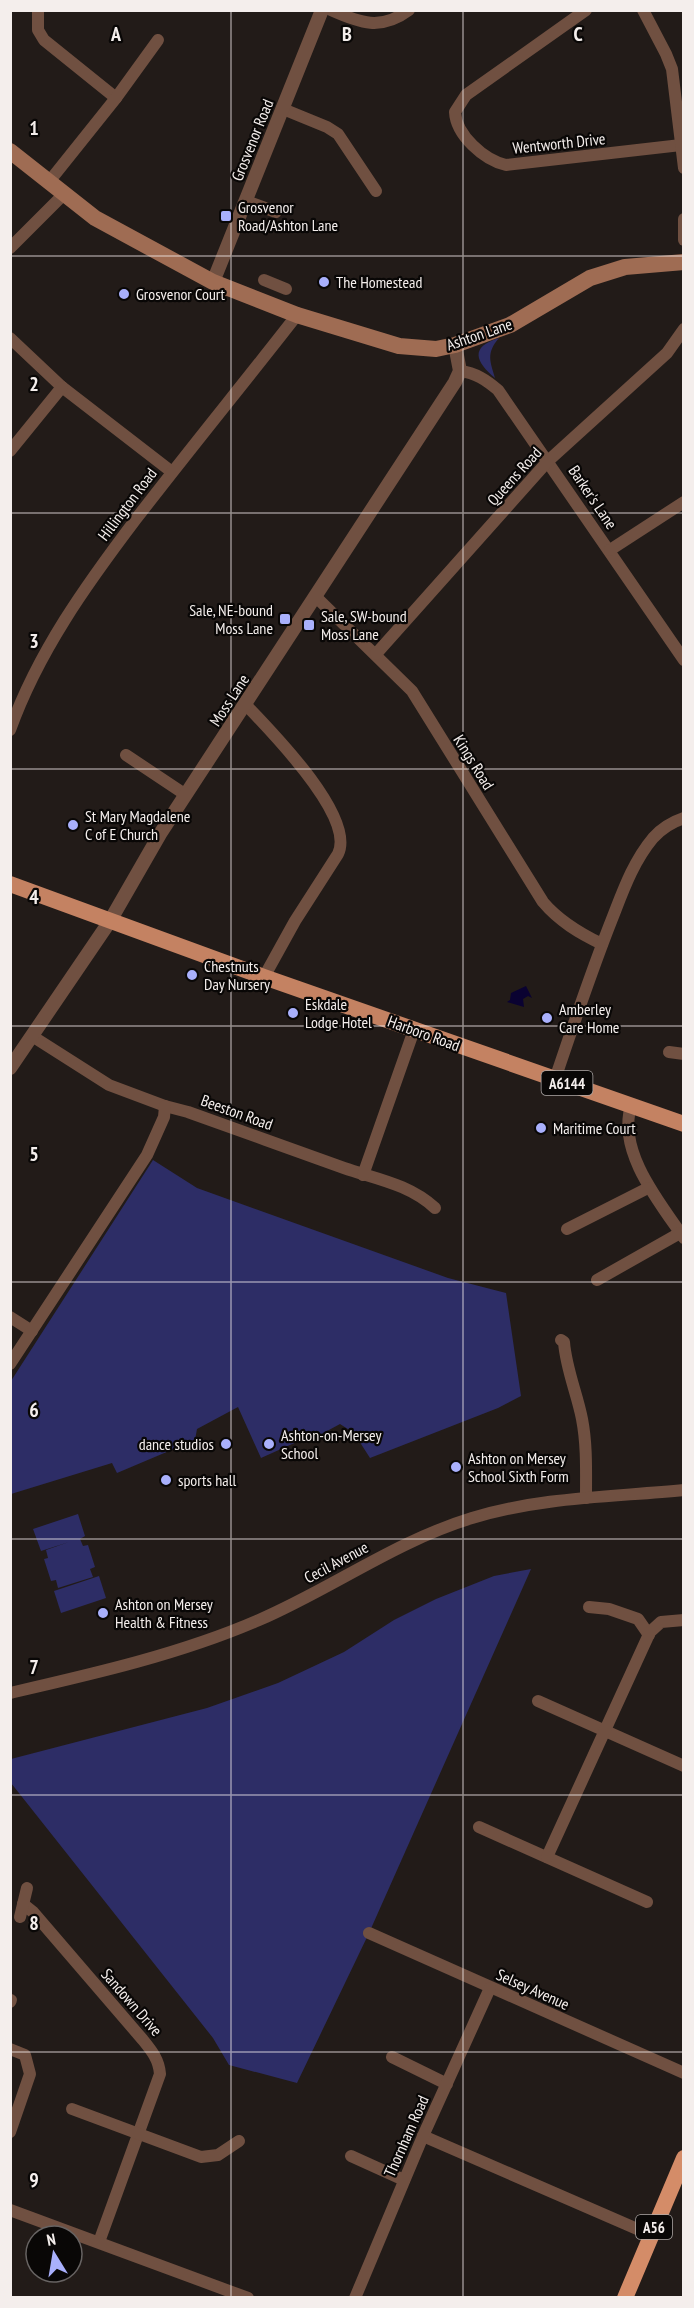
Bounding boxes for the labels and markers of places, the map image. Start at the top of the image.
place label: Grosvenor Road/Ashton Lane [238,197,338,235]
marker: Grosvenor Road/Ashton Lane [219,209,233,223]
place label: The Homestead [336,272,422,292]
marker: The Homestead [317,275,331,289]
place label: Grosvenor Court [136,284,226,304]
marker: Grosvenor Court [117,287,131,301]
place label: Sale, NE-bound Moss Lane [189,600,273,638]
place label: Sale, SW-bound Moss Lane [321,606,407,644]
marker: Sale, NE-bound Moss Lane [278,612,292,626]
marker: Sale, SW-bound Moss Lane [302,618,316,632]
place label: St Mary Magdalene C of E Church [85,806,190,844]
marker: St Mary Magdalene C of E Church [66,818,80,832]
place label: Chestnuts Day Nursery [204,956,270,994]
marker: Chestnuts Day Nursery [185,968,199,982]
place label: Eskdale Lodge Hotel [305,994,372,1032]
place label: Amberley Care Home [559,999,619,1037]
marker: Eskdale Lodge Hotel [286,1006,300,1020]
marker: Amberley Care Home [540,1011,554,1025]
place label: Maritime Court [553,1118,636,1138]
marker: Maritime Court [534,1121,548,1135]
place label: Ashton-on-Mersey School [281,1425,381,1463]
place label: dance studios [139,1434,214,1454]
marker: dance studios [219,1437,233,1451]
marker: Ashton-on-Mersey School [262,1437,276,1451]
place label: Ashton on Mersey School Sixth Form [468,1448,569,1486]
marker: Ashton on Mersey School Sixth Form [449,1460,463,1474]
place label: sports hall [178,1470,236,1490]
marker: sports hall [159,1473,173,1487]
place label: Ashton on Mersey Health & Fitness [115,1594,213,1632]
marker: Ashton on Mersey Health & Fitness [96,1606,110,1620]

